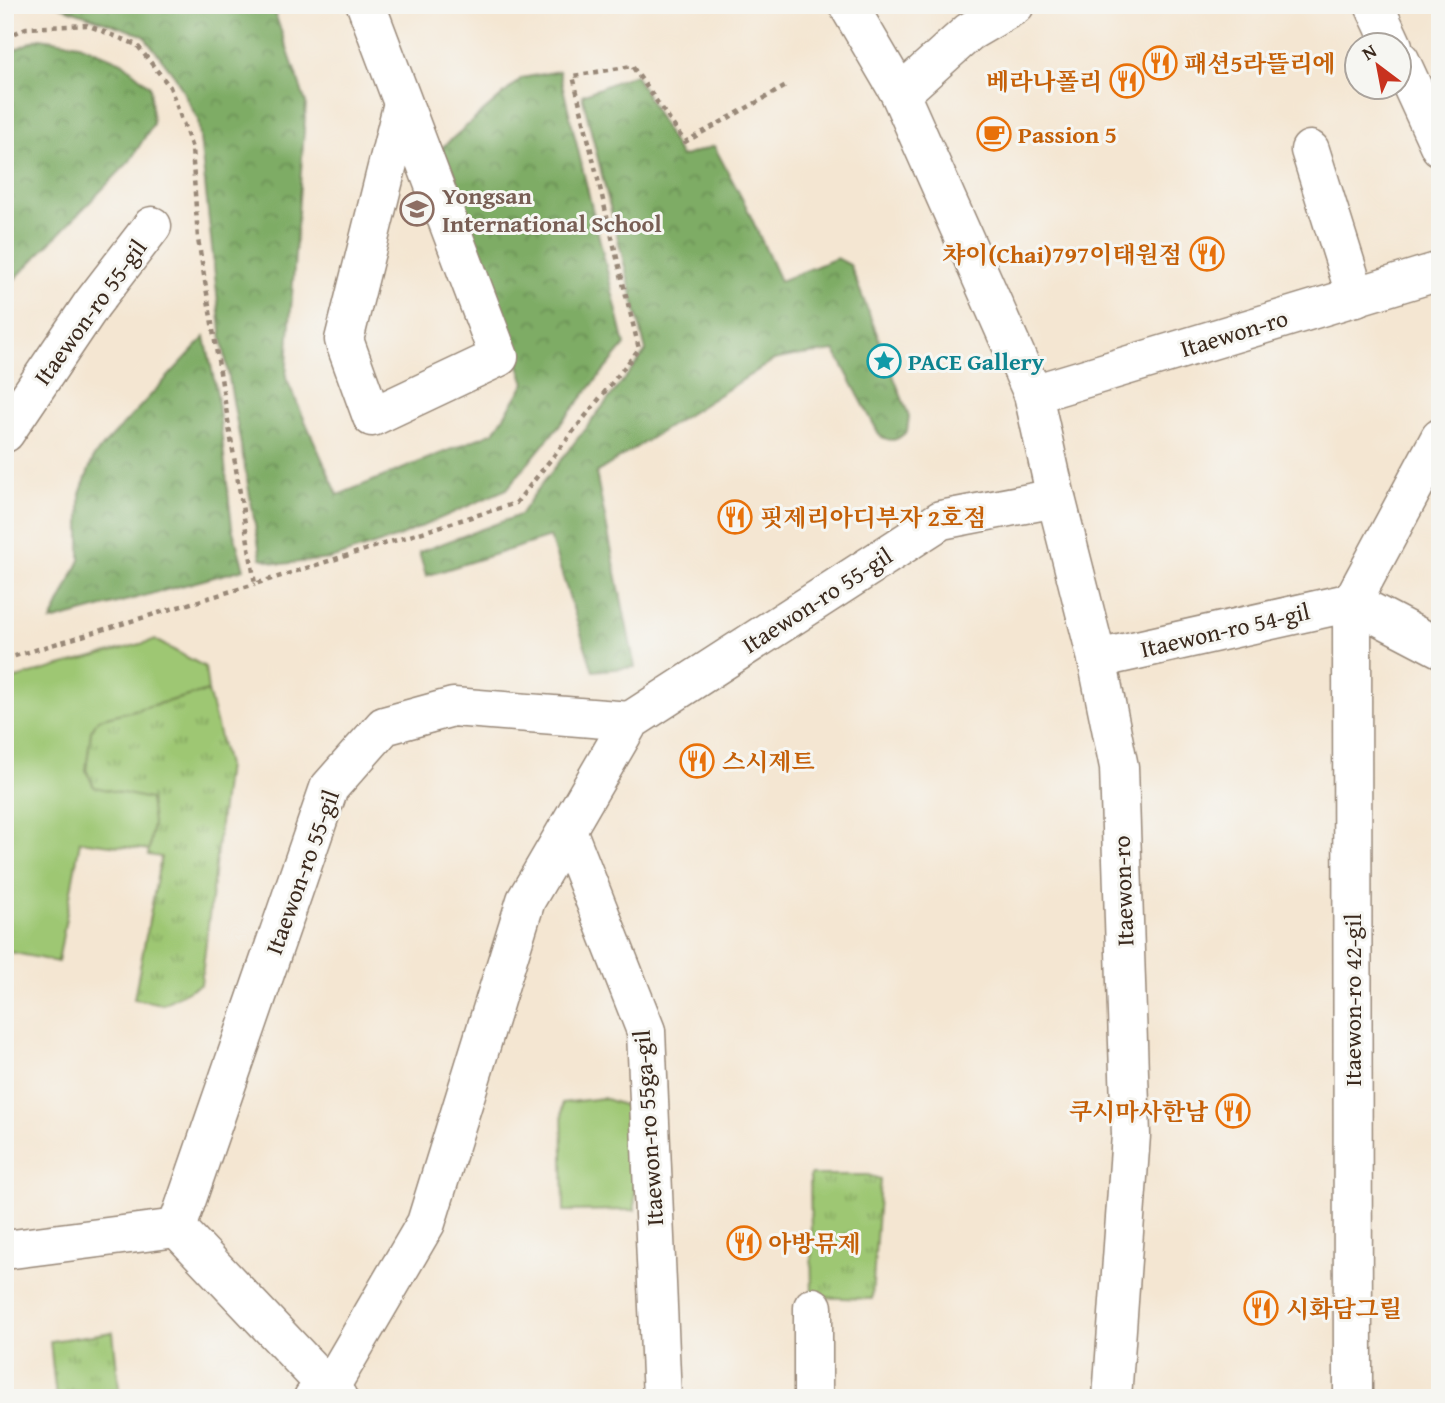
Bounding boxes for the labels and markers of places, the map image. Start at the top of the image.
restaurant icon: 패션5라뜰리에 [1141,44,1179,82]
place label: 패션5라뜰리에 [1184,46,1336,81]
restaurant icon: 베라나폴리 [1108,62,1146,100]
place label: 베라나폴리 [986,64,1102,99]
cafe icon: Passion 5 [975,115,1013,153]
place label: Passion 5 [1018,117,1117,152]
place label: Yongsan International School [442,178,662,241]
school or university icon: Yongsan International School [398,190,436,228]
restaurant icon: 챠이(Chai)797이태원점 [1188,235,1226,273]
place label: 챠이(Chai)797이태원점 [942,237,1182,272]
place icon: PACE Gallery [865,342,903,380]
place label: PACE Gallery [908,344,1045,379]
restaurant icon: 핏제리아디부자 2호점 [716,498,754,536]
place label: 핏제리아디부자 2호점 [760,500,986,535]
restaurant icon: 스시제트 [678,742,716,780]
place label: 스시제트 [722,744,815,779]
restaurant icon: 쿠시마사한남 [1214,1092,1252,1130]
place label: 쿠시마사한남 [1069,1094,1209,1129]
restaurant icon: 아방뮤제 [725,1224,763,1262]
place label: 아방뮤제 [768,1226,861,1261]
restaurant icon: 시화담그릴 [1242,1289,1280,1327]
place label: 시화담그릴 [1286,1291,1402,1326]

